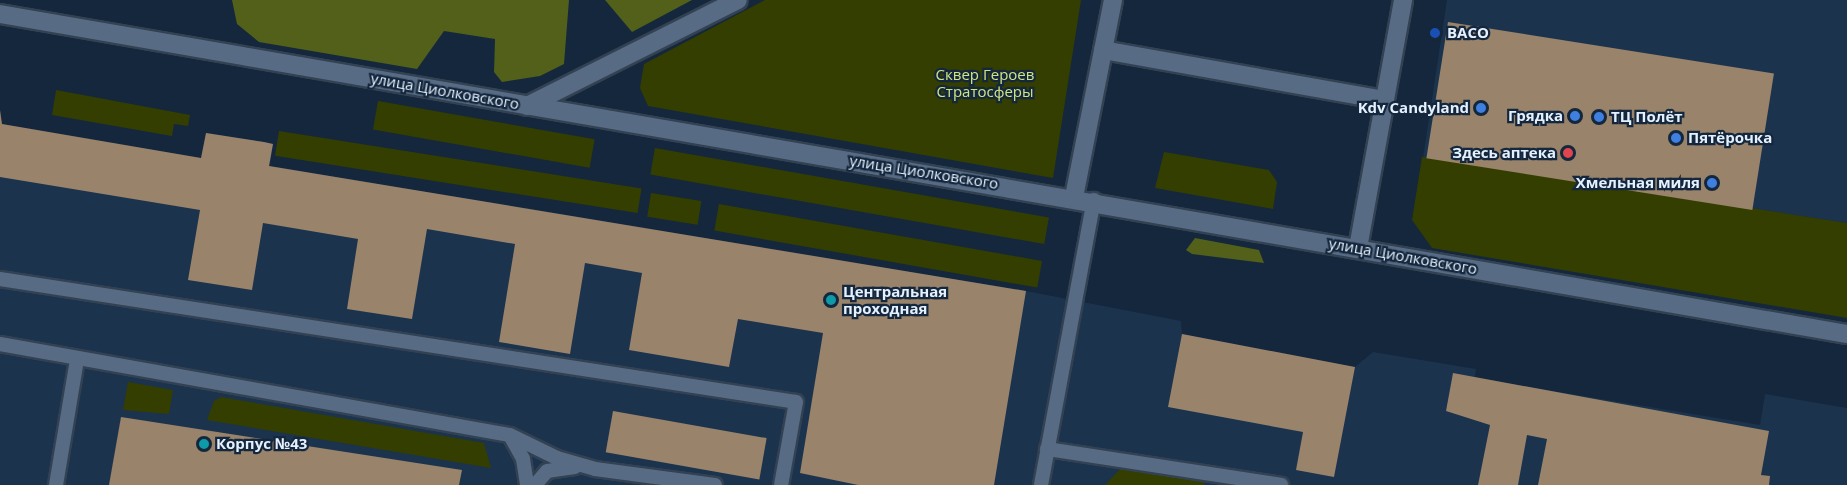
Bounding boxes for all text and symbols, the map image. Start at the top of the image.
place label: ВАСО [1447,24,1489,42]
marker: ВАСО [1428,26,1442,40]
park label: Сквер Героев Стратосферы [936,65,1034,100]
street label: улица Циолковского [369,69,521,113]
place label: Kdv Candyland [1358,99,1469,117]
marker: Kdv Candyland [1474,101,1488,115]
place label: Грядка [1508,107,1563,125]
place label: ТЦ Полёт [1611,108,1683,126]
marker: Грядка [1568,109,1582,123]
marker: ТЦ Полёт [1592,110,1606,124]
place label: Пятёрочка [1688,129,1772,147]
marker: Пятёрочка [1669,131,1683,145]
place label: Здесь аптека [1452,144,1556,162]
marker: Здесь аптека [1561,146,1575,160]
street label: улица Циолковского [848,151,1000,193]
place label: Хмельная миля [1576,174,1700,192]
marker: Хмельная миля [1705,176,1719,190]
street label: улица Циолковского [1327,234,1479,278]
place label: Центральная проходная [843,282,947,317]
marker: Центральная проходная [824,293,838,307]
place label: Корпус №43 [216,435,307,453]
marker: Корпус №43 [197,437,211,451]

